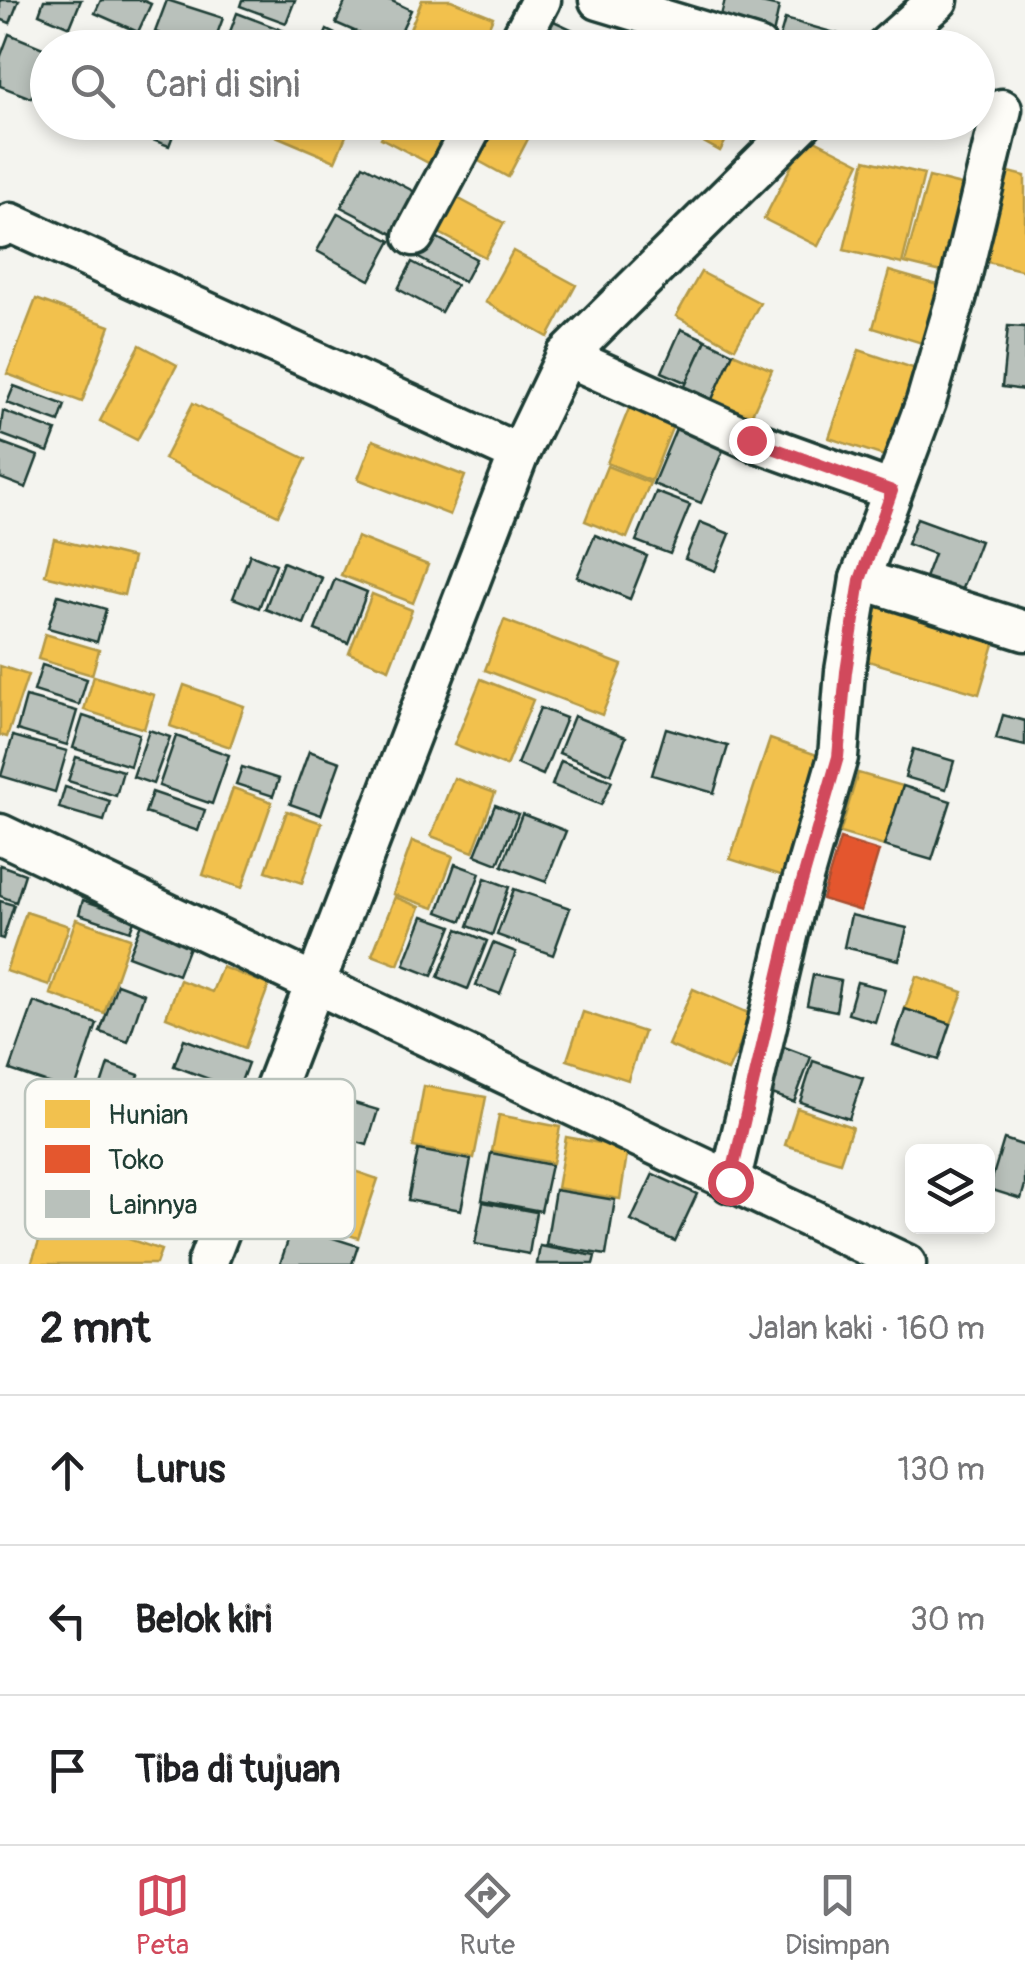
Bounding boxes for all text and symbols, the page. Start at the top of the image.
search box [30,30,995,140]
icon: search [65,58,120,113]
text: Cari di sini [145,61,300,109]
route end [729,418,775,464]
legend [25,1079,355,1239]
text: Hunian [108,1098,189,1133]
text: Toko [108,1143,164,1178]
map controls [905,1144,995,1234]
button: layers [905,1144,995,1234]
route start [708,1160,754,1206]
text: Lainnya [108,1188,198,1223]
text: 2 mnt [40,1303,150,1355]
text: Jalan kaki · 160 m [748,1309,985,1349]
icon: ahead [40,1443,95,1498]
text: Lurus [135,1446,225,1494]
text: 130 m [897,1450,985,1490]
icon: left [40,1593,95,1648]
text: Belok kiri [135,1596,272,1644]
text: 30 m [910,1600,985,1640]
icon: arrive [40,1743,95,1798]
text: Tiba di tujuan [135,1746,341,1794]
tab: Peta [135,1868,190,1963]
tab: Rute [460,1868,515,1963]
tab: Disimpan [785,1868,890,1963]

